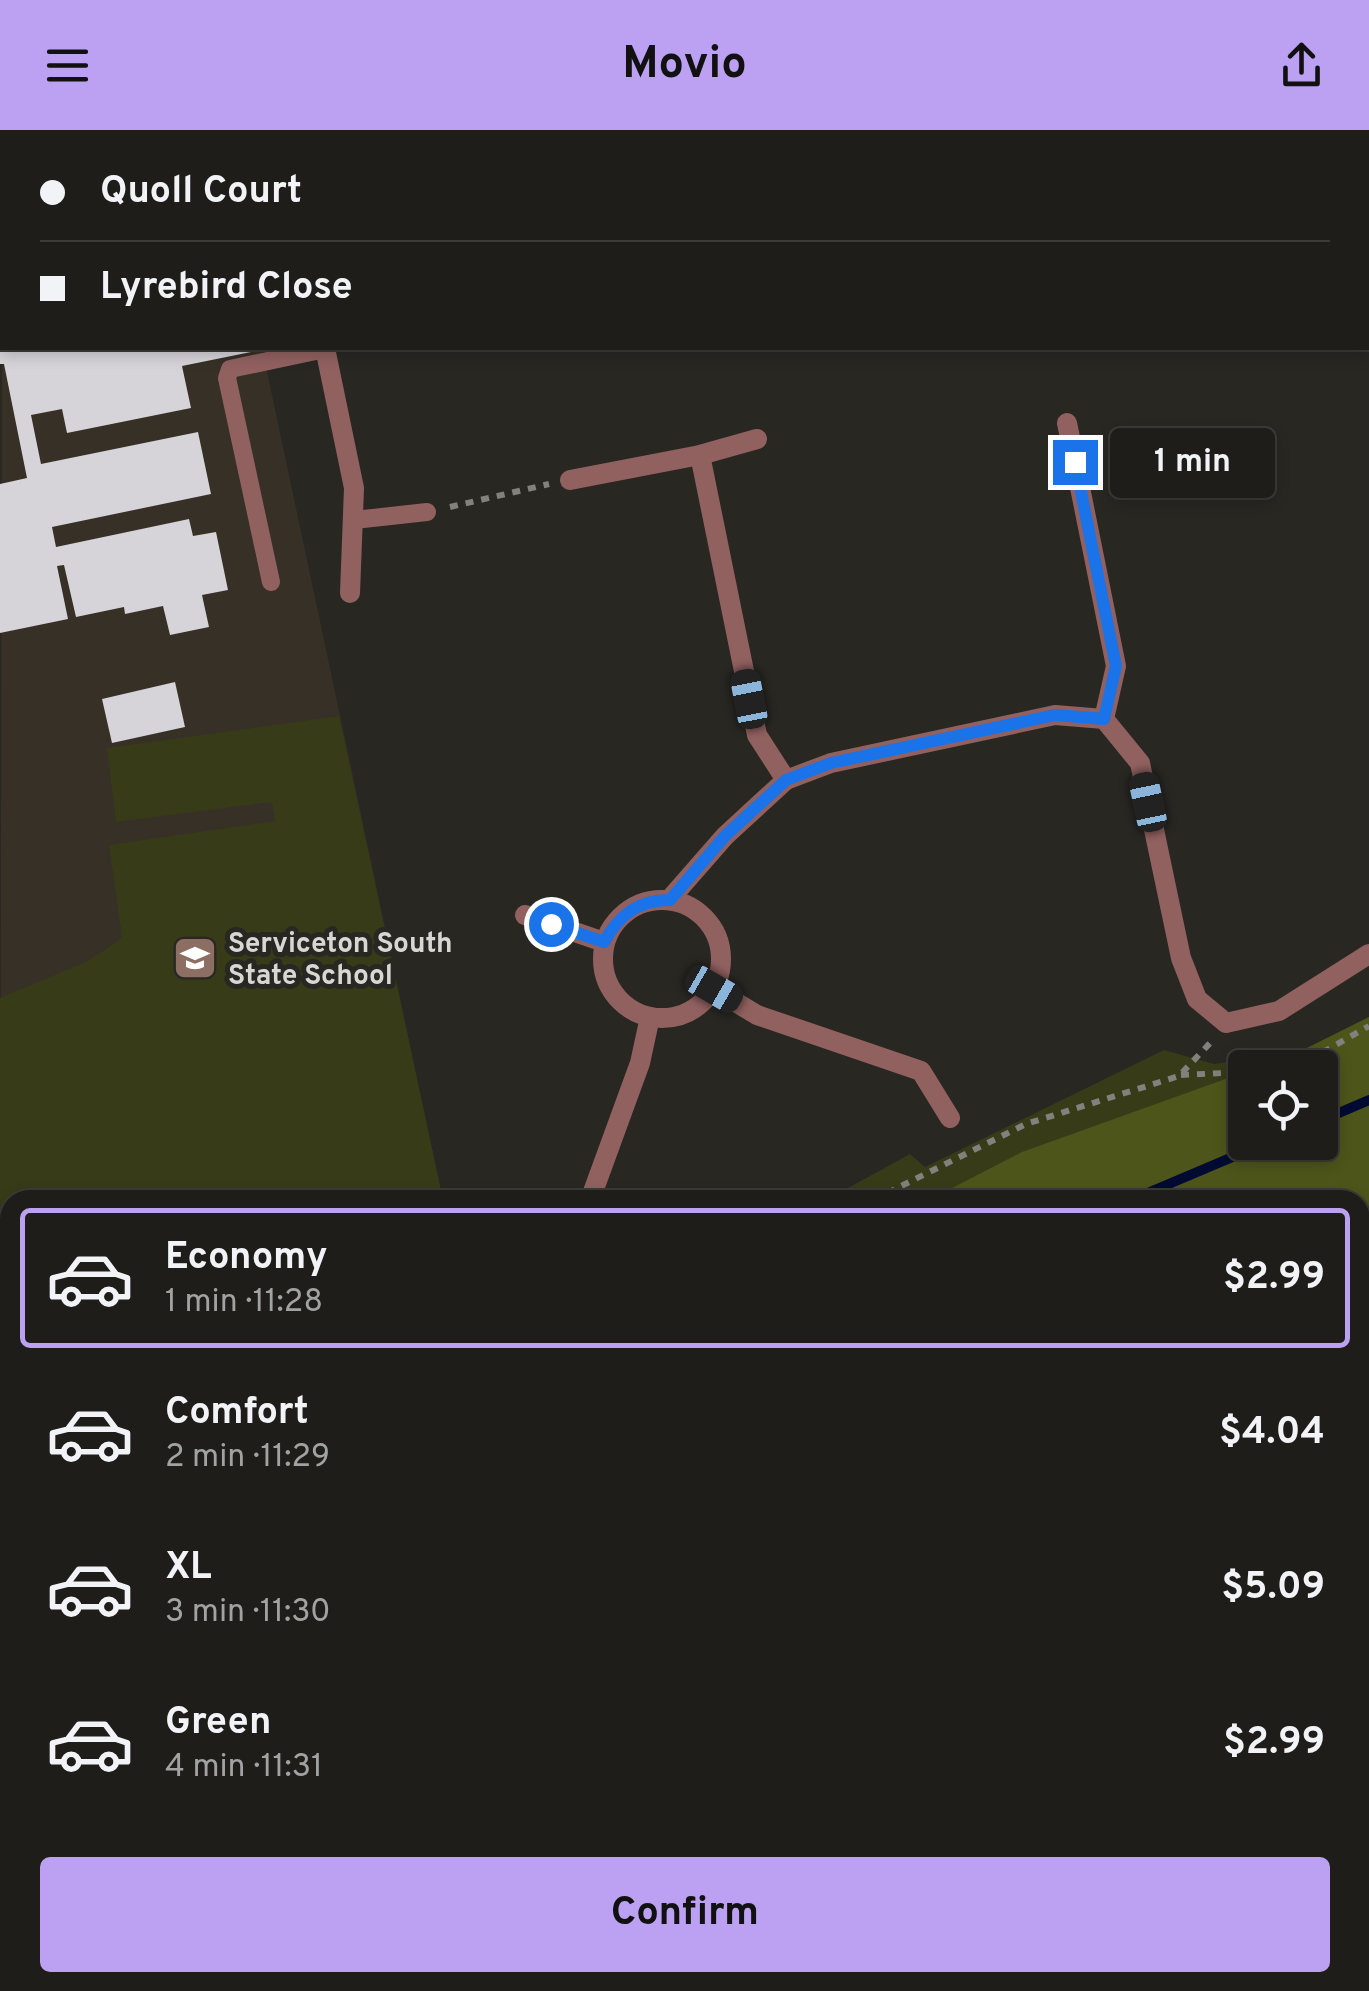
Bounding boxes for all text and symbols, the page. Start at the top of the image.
text: Movio [622,37,747,94]
icon: menu [40,38,95,93]
icon: share [1274,38,1329,93]
text: Quoll Court [100,168,302,217]
text: Lyrebird Close [100,264,353,313]
callout: 1 min [1110,427,1275,497]
route end [1053,440,1098,485]
text: 1 min [1154,443,1231,483]
car [729,667,769,731]
car [1127,770,1169,834]
route start [529,902,574,947]
place label: Serviceton South State School [228,927,453,995]
school or university icon: Serviceton South State School [172,935,218,981]
car [681,961,747,1017]
map controls [1228,1050,1338,1160]
button: locate [1228,1050,1338,1160]
icon: car [45,1233,135,1323]
text: Economy [165,1234,327,1283]
text: $2.99 [1223,1254,1325,1303]
text: 1 min · 11:28 [165,1283,323,1323]
icon: car [45,1388,135,1478]
text: Comfort [165,1389,309,1438]
text: $4.04 [1219,1409,1325,1458]
text: 2 min · 11:29 [165,1438,330,1478]
icon: car [45,1543,135,1633]
text: XL [165,1544,212,1593]
text: $5.09 [1221,1564,1325,1613]
text: 3 min · 11:30 [165,1593,331,1633]
icon: car [45,1698,135,1788]
text: Green [165,1699,271,1748]
text: $2.99 [1223,1719,1325,1768]
text: 4 min · 11:31 [165,1748,323,1788]
button: Confirm [40,1857,1330,1972]

